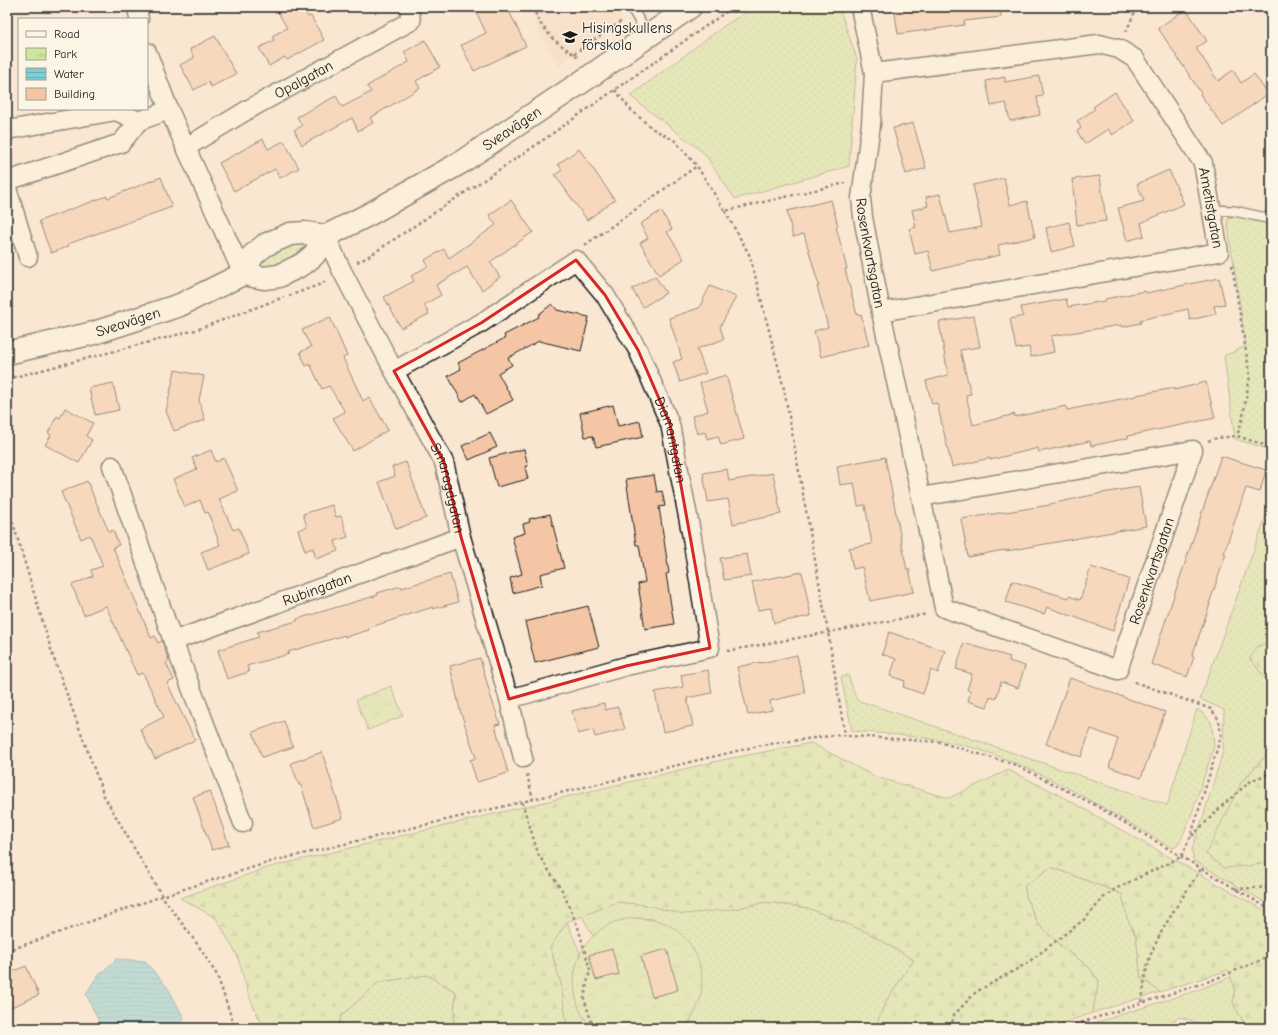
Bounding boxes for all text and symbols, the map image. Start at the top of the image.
legend [18,18,148,110]
place label: Hisingskullens förskola [581,19,672,54]
text: Road [54,27,80,41]
school or university icon: Hisingskullens förskola [561,28,579,46]
text: Park [54,47,77,61]
street label: Opalgatan [271,56,336,103]
text: Water [54,67,84,81]
text: Building [54,87,95,101]
street label: Sveavägen [479,102,545,155]
street label: Ametistgatan [1195,166,1227,250]
street label: Rosenkvartsgatan [852,197,889,310]
street label: Sveavägen [93,303,163,341]
street label: Diamantgatan [650,394,690,484]
street label: Smaragdgatan [426,440,469,535]
street label: Rosenkvartsgatan [1125,515,1178,627]
street label: Rubingatan [280,568,354,610]

